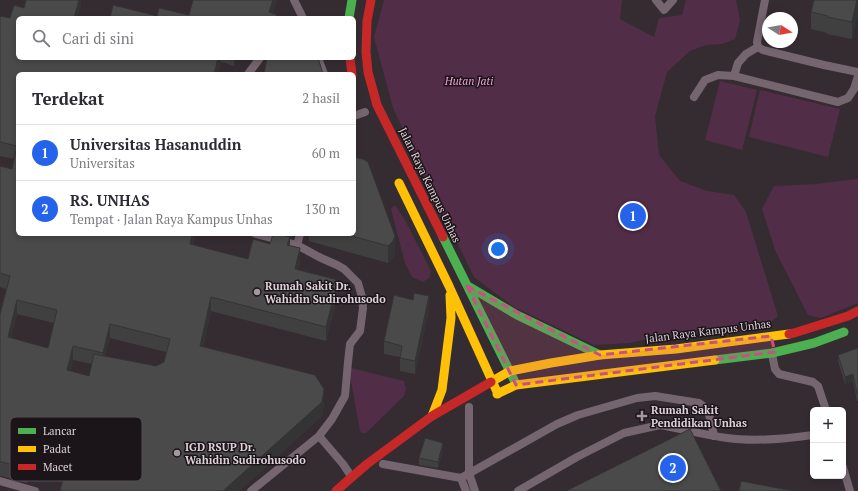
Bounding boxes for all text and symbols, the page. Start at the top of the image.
north arrow [762,12,798,48]
search box [16,16,356,60]
icon: search [30,27,52,49]
text: Cari di sini [62,28,134,48]
park label: Hutan Jati [444,74,493,88]
text: Terdekat [32,87,104,110]
text: 2 hasil [302,89,340,107]
street label: Jalan Raya Kampus Unhas [396,125,464,245]
text: Universitas Hasanuddin [70,134,241,154]
text: 1 [41,144,49,162]
text: 60 m [312,144,340,162]
text: Universitas [70,154,135,172]
text: RS. UNHAS [70,190,150,210]
text: 2 [41,200,49,218]
text: 130 m [305,200,340,218]
pin: 1 [620,201,646,231]
text: Tempat · Jalan Raya Kampus Unhas [70,210,273,228]
your location [488,239,508,259]
place label: Rumah Sakit Dr. Wahidin Sudirohusodo [265,279,386,306]
marker: Rumah Sakit Dr. Wahidin Sudirohusodo [252,287,262,297]
street label: Jalan Raya Kampus Unhas [644,316,772,346]
place label: Rumah Sakit Pendidikan Unhas [651,403,747,430]
map controls [810,407,846,479]
button: + [810,407,846,443]
marker: Rumah Sakit Pendidikan Unhas [636,410,648,422]
legend [10,417,142,481]
text: Lancar [43,424,77,438]
place label: IGD RSUP Dr. Wahidin Sudirohusodo [185,440,306,467]
text: Padat [43,442,71,456]
button: − [810,443,846,479]
marker: IGD RSUP Dr. Wahidin Sudirohusodo [172,448,182,458]
pin: 2 [660,453,686,483]
text: Macet [43,460,73,474]

